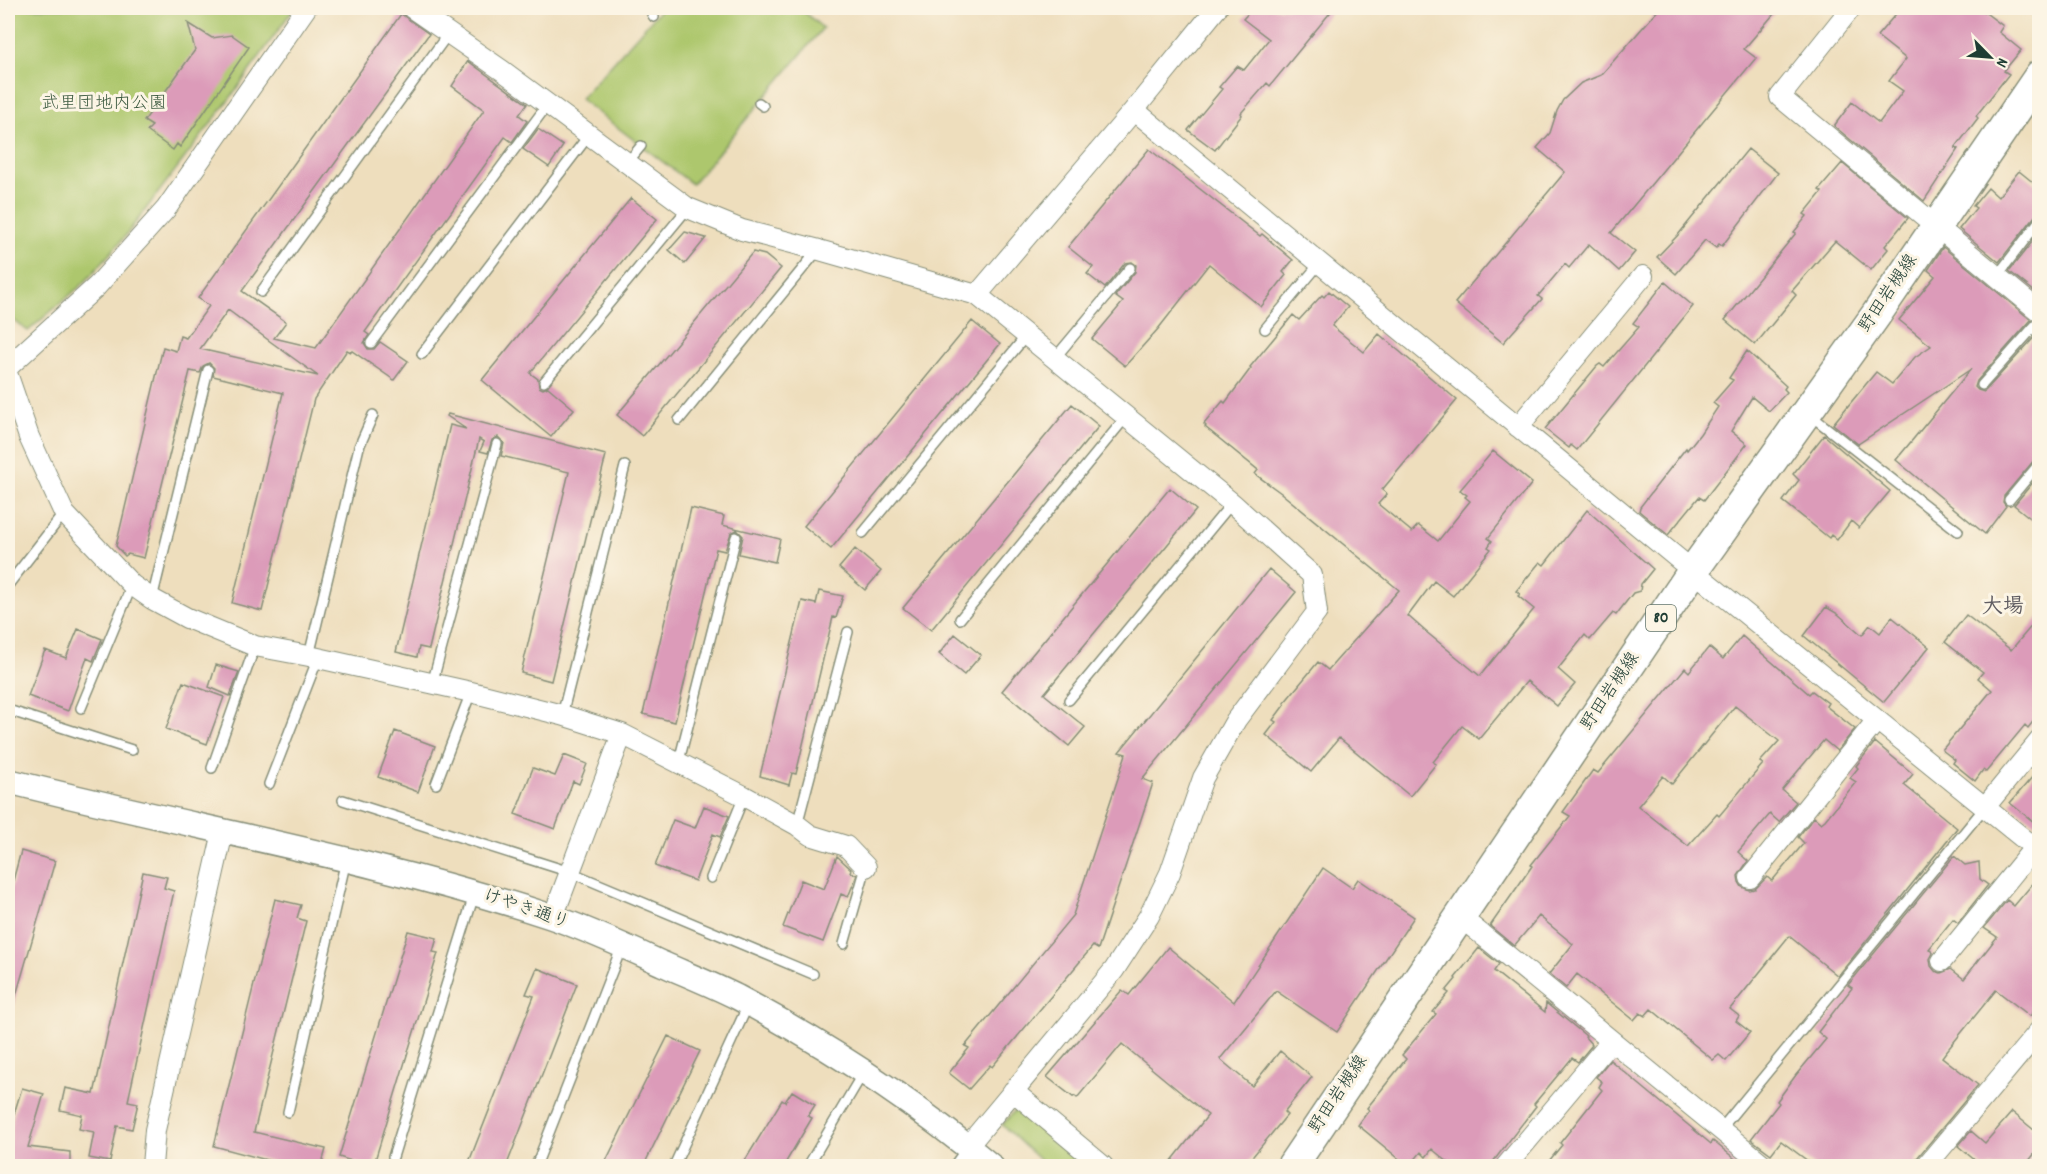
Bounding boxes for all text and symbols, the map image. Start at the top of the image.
north arrow [1960,27,2020,87]
text: N [1989,54,2013,71]
park label: 武里団地内公園 [41,92,167,117]
street label: 野田岩槻線 [1853,250,1925,338]
district label: 大場 [1982,593,2024,623]
road number: 80 [1646,605,1676,631]
street label: 野田岩槻線 [1575,648,1647,736]
street label: けやき通り [479,884,573,936]
street label: 野田岩槻線 [1303,1051,1375,1139]

